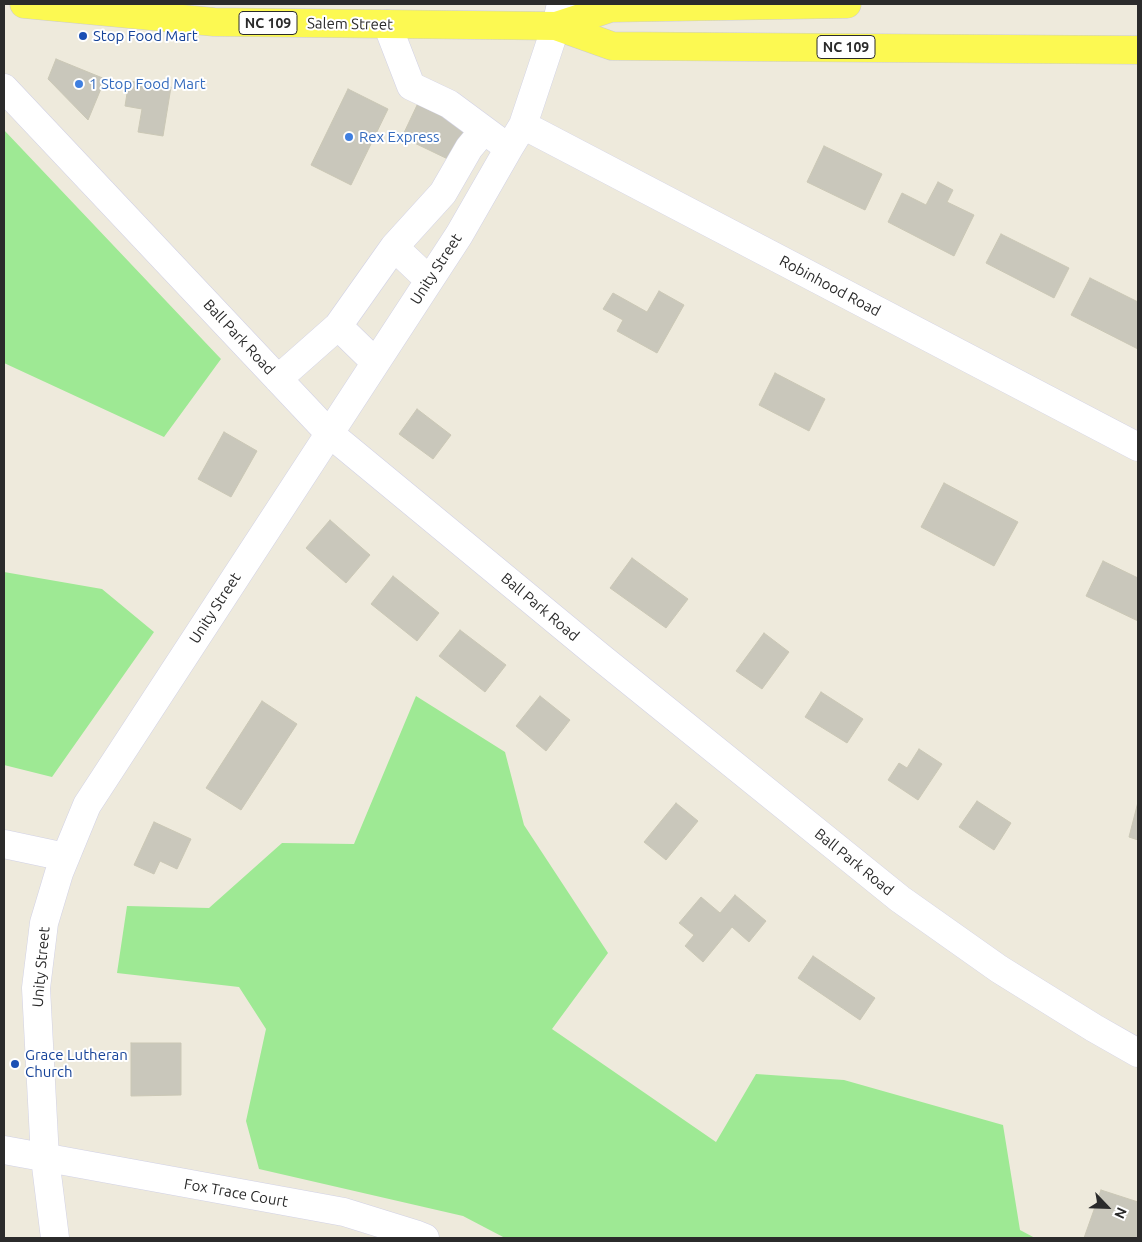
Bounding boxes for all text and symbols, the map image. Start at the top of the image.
road number: NC 109 [239,12,297,34]
street label: Salem Street [307,14,393,34]
place label: Stop Food Mart [93,27,198,45]
marker: Stop Food Mart [77,30,89,42]
road number: NC 109 [817,36,875,58]
place label: 1 Stop Food Mart [89,75,206,93]
marker: 1 Stop Food Mart [73,78,85,90]
place label: Rex Express [359,128,439,146]
marker: Rex Express [343,131,355,143]
street label: Unity Street [406,230,466,308]
street label: Robinhood Road [776,252,884,320]
street label: Ball Park Road [200,296,278,378]
street label: Unity Street [185,569,245,647]
street label: Ball Park Road [497,569,583,645]
street label: Ball Park Road [811,825,897,899]
street label: Unity Street [29,926,53,1008]
place label: Grace Lutheran Church [25,1046,128,1081]
marker: Grace Lutheran Church [9,1058,21,1070]
street label: Fox Trace Court [183,1175,289,1211]
north arrow [1082,1182,1132,1232]
text: N [1111,1205,1130,1221]

